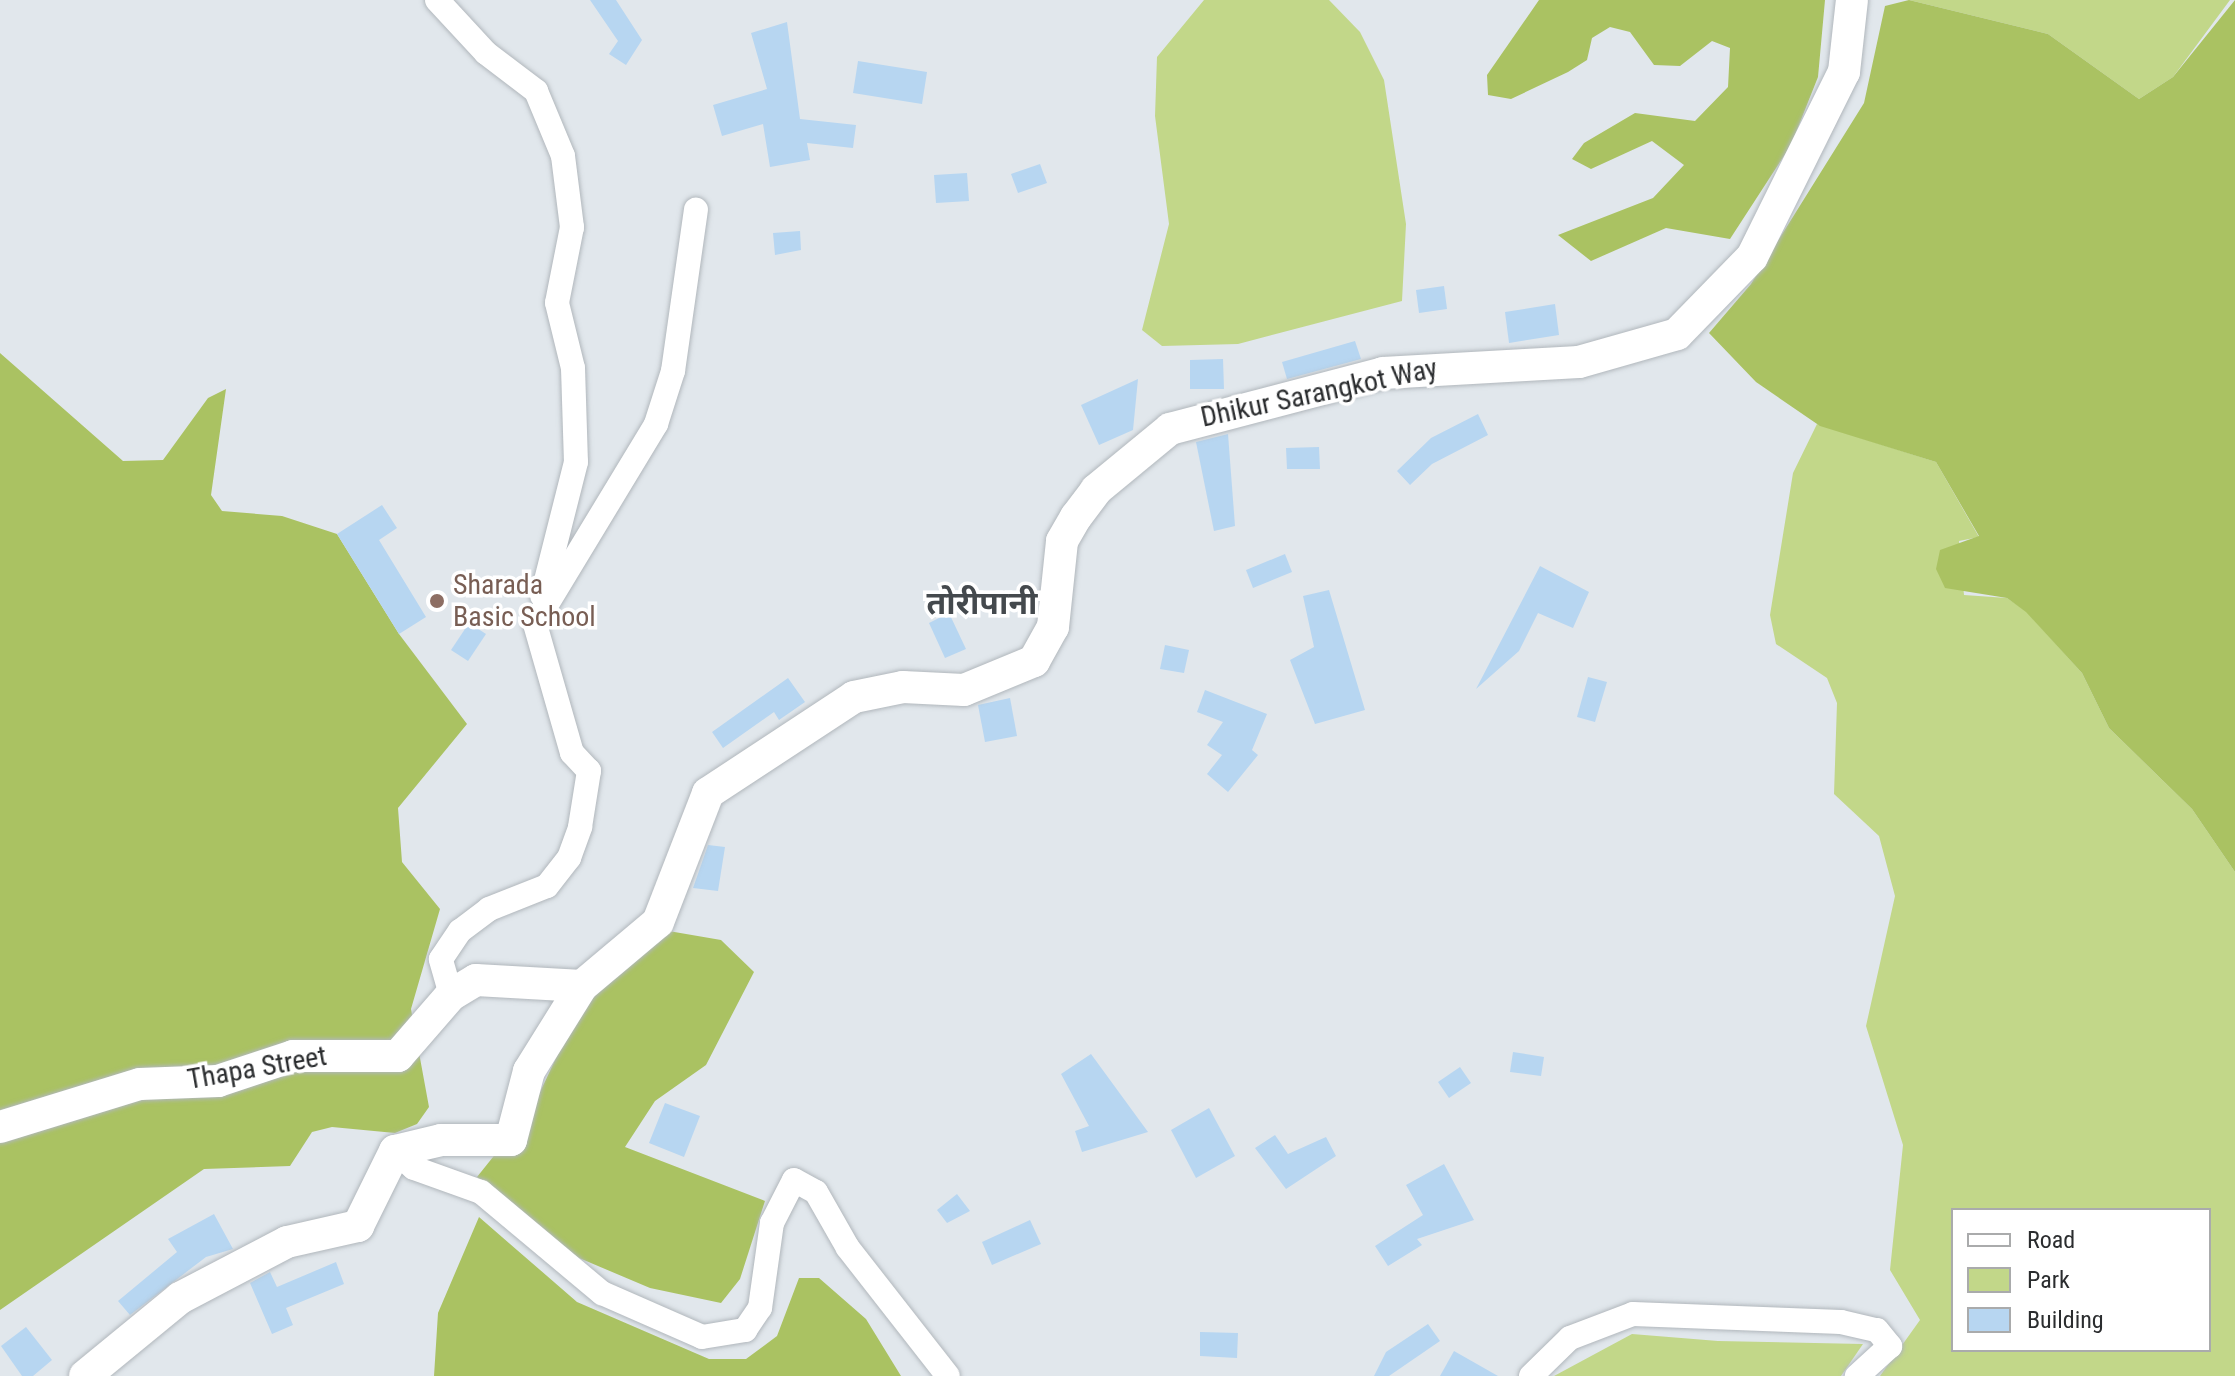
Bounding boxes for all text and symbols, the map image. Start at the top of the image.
street label: Dhikur Sarangkot Way [1198,352,1440,434]
place label: Sharada Basic School [453,568,596,634]
district label: तोरीपानी [927,584,1037,622]
marker: Sharada Basic School [428,592,446,610]
street label: Thapa Street [185,1039,329,1097]
legend [1951,1208,2211,1352]
text: Road [2027,1226,2075,1254]
text: Park [2027,1266,2070,1294]
text: Building [2027,1306,2104,1334]

